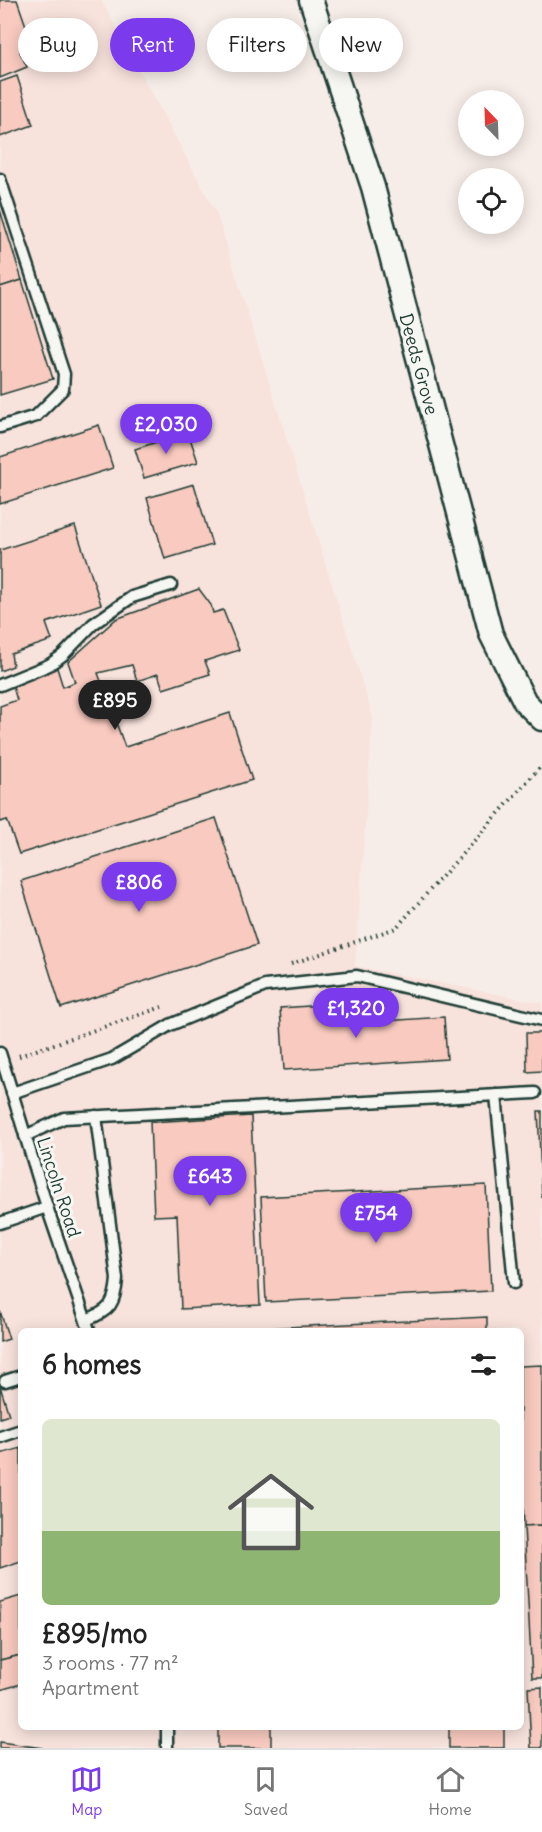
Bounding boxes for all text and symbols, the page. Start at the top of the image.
chip: Buy [18,18,98,72]
chip: Rent [110,18,195,72]
chip: Filters [207,18,307,72]
chip: New [319,18,403,72]
north arrow [458,90,524,156]
map controls [458,90,524,234]
button: locate [458,168,524,234]
street label: Deeds Grove [394,311,444,417]
pin: £2,030 [117,404,215,455]
text: £2,030 [134,411,198,436]
pin: £895 [79,680,151,731]
text: £895 [92,687,138,712]
pin: £806 [103,862,175,913]
text: £806 [116,869,162,894]
pin: £1,320 [307,988,405,1039]
text: £1,320 [327,995,385,1020]
street label: Lincoln Road [32,1134,86,1241]
pin: £643 [174,1156,246,1207]
text: £643 [187,1163,233,1188]
pin: £754 [340,1193,412,1244]
text: £754 [354,1200,398,1225]
text: 6 homes [42,1348,141,1381]
icon: filters [467,1348,500,1381]
icon: home [217,1458,325,1566]
text: £895/mo [42,1617,147,1650]
text: 3 rooms · 77 m² [42,1650,179,1675]
text: Apartment [42,1675,139,1700]
tab: Map [70,1763,103,1819]
tab: Saved [244,1763,288,1819]
tab: Home [429,1763,472,1819]

